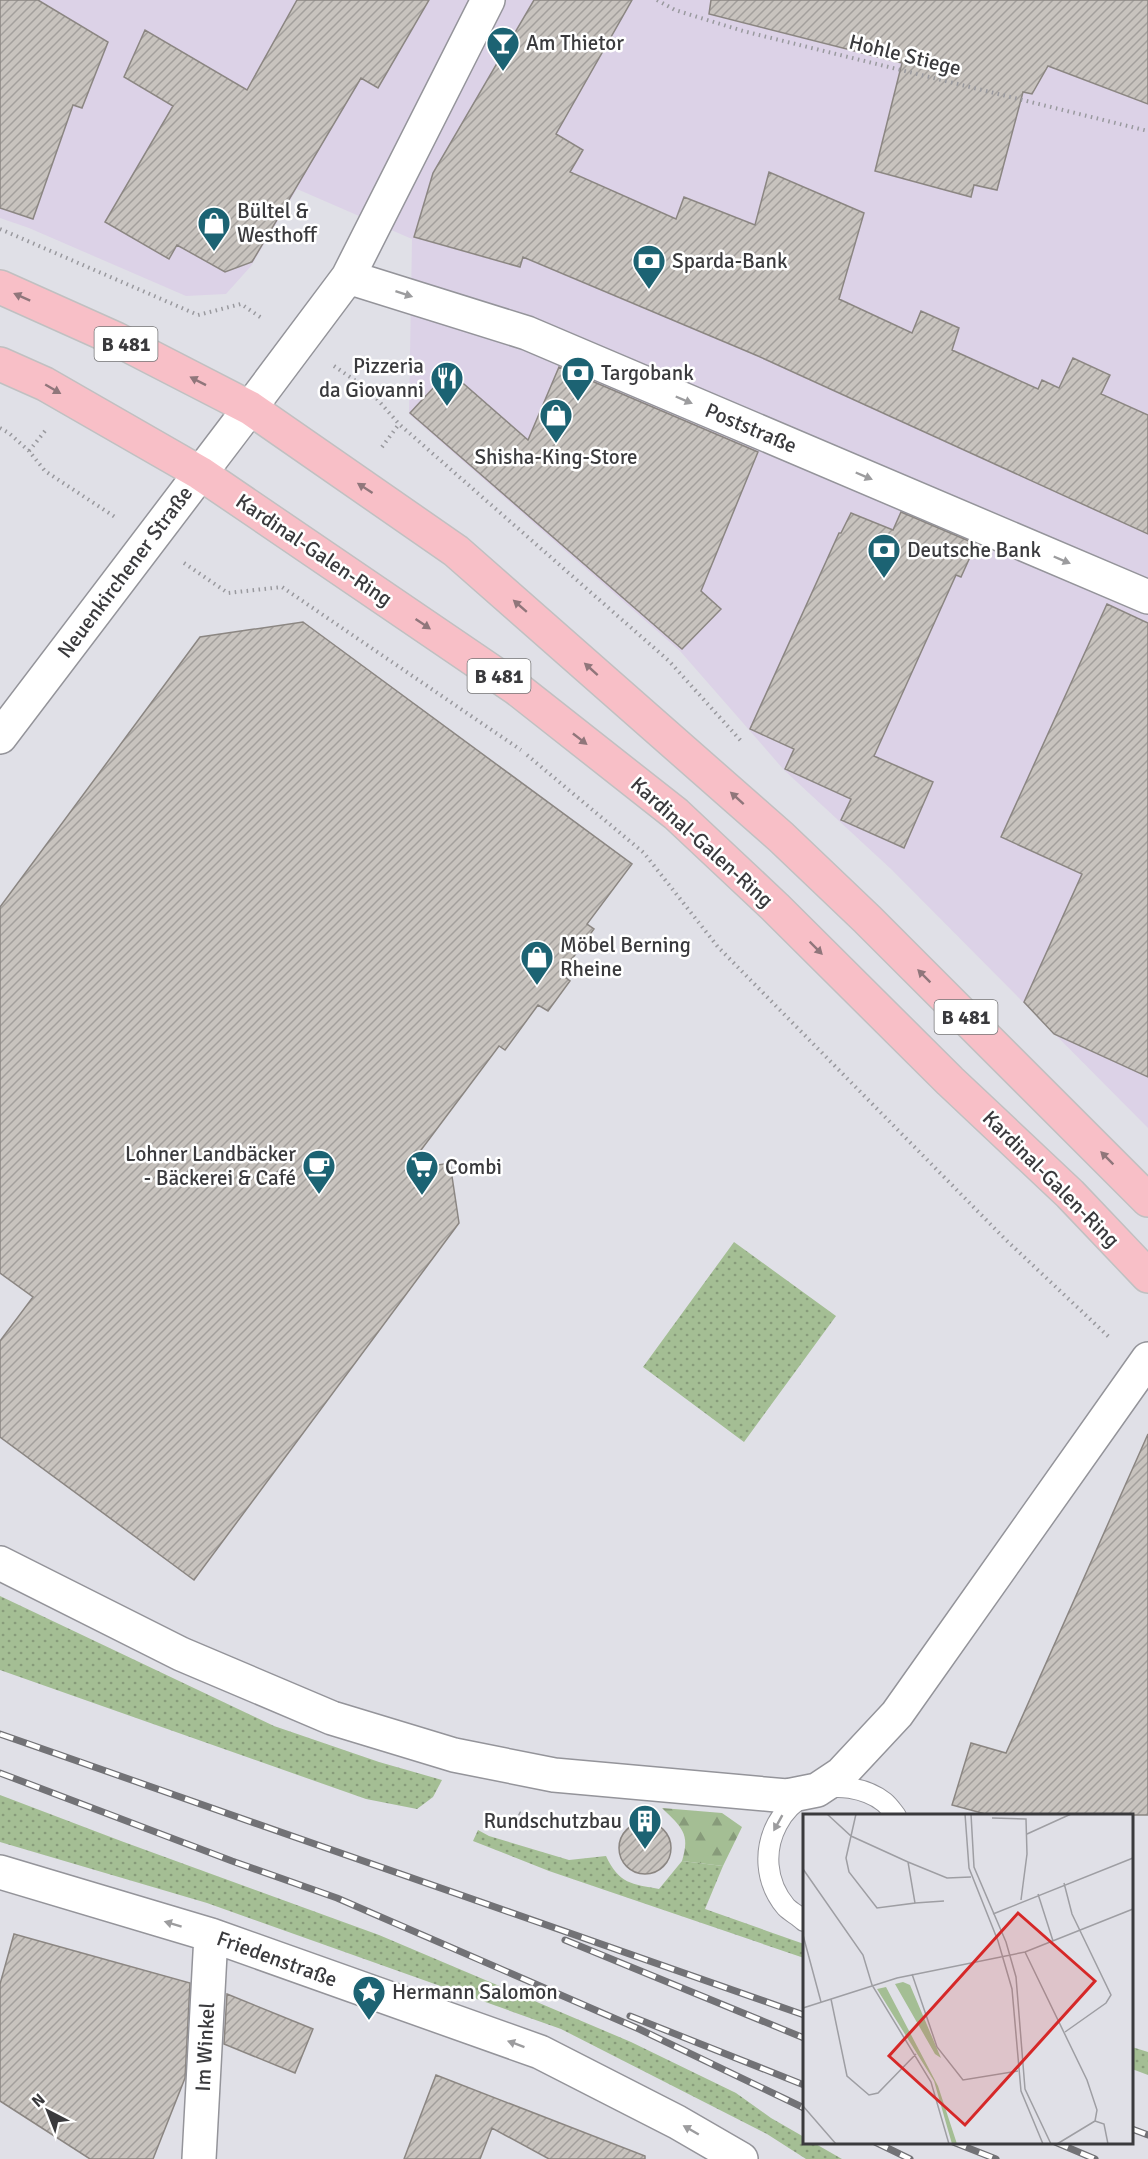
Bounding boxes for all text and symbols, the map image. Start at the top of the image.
bar icon: Am Thietor [485,25,521,72]
street label: Hohle Stiege [846,29,964,81]
place label: Am Thietor [526,30,624,56]
place label: Bültel & Westhoff [237,198,318,248]
shop icon: Bültel & Westhoff [196,205,232,252]
bank icon: Sparda-Bank [631,243,667,290]
place label: Sparda-Bank [672,248,788,274]
one-way arrow [395,290,413,299]
one-way arrow [13,292,31,302]
road number: B 481 [94,327,158,361]
place label: Pizzeria da Giovanni [319,353,424,403]
bank icon: Targobank [560,355,596,402]
restaurant icon: Pizzeria da Giovanni [429,360,465,407]
place label: Targobank [601,360,694,386]
one-way arrow [189,376,206,386]
one-way arrow [45,384,62,394]
one-way arrow [675,396,693,405]
shop icon: Shisha-King-Store [538,397,574,444]
street label: Poststraße [701,397,801,459]
place label: Shisha-King-Store [474,444,638,470]
one-way arrow [855,471,873,481]
street label: Neuenkirchener Straße [52,481,198,663]
one-way arrow [357,483,373,494]
street label: Kardinal-Galen-Ring [231,488,397,612]
bank icon: Deutsche Bank [866,532,902,579]
place label: Deutsche Bank [907,537,1041,563]
one-way arrow [1054,556,1071,565]
one-way arrow [513,600,528,613]
one-way arrow [414,618,430,630]
road number: B 481 [468,659,530,693]
one-way arrow [584,663,599,676]
one-way arrow [573,732,588,744]
street label: Kardinal-Galen-Ring [625,771,779,913]
one-way arrow [730,792,745,805]
place label: Möbel Berning Rheine [560,932,691,982]
shop icon: Möbel Berning Rheine [519,939,555,986]
one-way arrow [809,941,823,955]
one-way arrow [918,969,932,983]
road number: B 481 [934,1000,998,1034]
street label: Kardinal-Galen-Ring [977,1105,1125,1253]
place label: Lohner Landbäcker - Bäckerei & Café [125,1141,296,1191]
cafe icon: Lohner Landbäcker - Bäckerei & Café [301,1148,337,1195]
supermarket icon: Combi [404,1149,440,1196]
one-way arrow [1100,1151,1114,1165]
place label: Combi [445,1154,502,1180]
building icon: Rundschutzbau [627,1803,663,1850]
place label: Rundschutzbau [484,1808,622,1834]
inset map [803,1814,1133,2144]
one-way arrow [773,1815,783,1832]
one-way arrow [164,1918,182,1928]
street label: Friedenstraße [213,1925,341,1993]
place icon: Hermann Salomon [351,1974,387,2021]
place label: Hermann Salomon [392,1979,558,2005]
street label: Im Winkel [190,2002,220,2092]
one-way arrow [507,2038,525,2048]
north arrow [18,2081,78,2141]
text: N [28,2089,49,2112]
one-way arrow [682,2125,699,2135]

